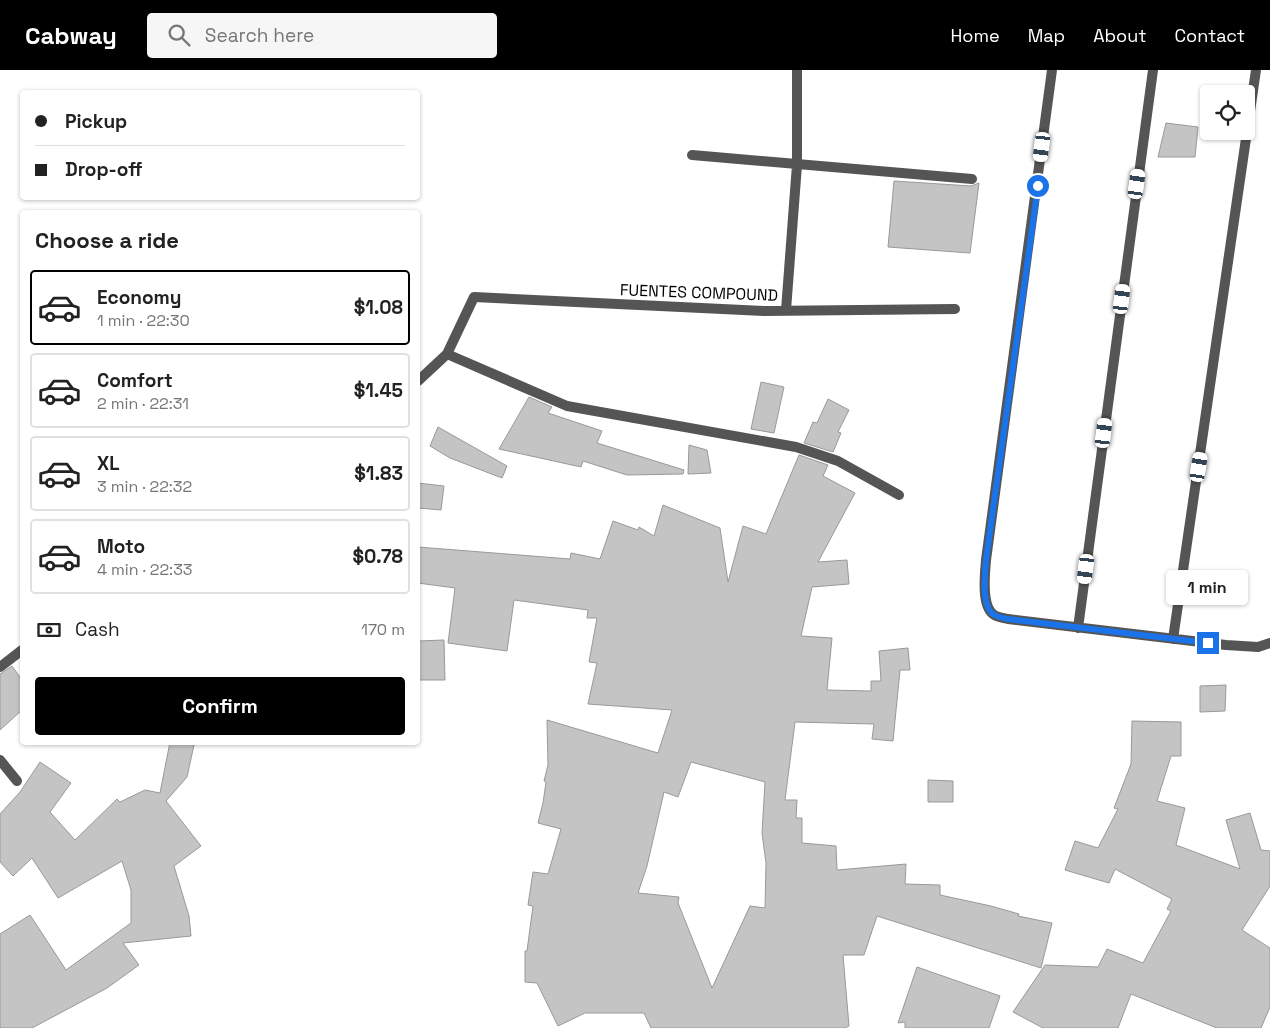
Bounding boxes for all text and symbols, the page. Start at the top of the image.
search box [147,13,497,58]
text: Cabway [25,20,117,51]
icon: search [165,21,193,49]
text: Search here [205,23,314,48]
text: Home [951,24,1000,47]
text: Map [1028,24,1065,47]
text: About [1093,24,1147,47]
text: Contact [1175,24,1245,47]
map controls [1200,85,1255,140]
button: locate [1200,85,1255,140]
text: Pickup [65,109,127,134]
car [1032,131,1051,163]
text: Drop-off [65,157,143,182]
car [1127,168,1146,200]
route start [1027,175,1049,197]
text: Choose a ride [35,226,179,254]
street label: FUENTES COMPOUND [620,279,778,306]
car [1112,283,1131,315]
icon: car [37,285,82,330]
text: Economy [97,285,181,310]
text: $1.08 [354,295,403,320]
text: 1 min · 22:30 [97,310,190,331]
icon: car [37,368,82,413]
text: Comfort [97,368,173,393]
text: $1.45 [354,378,403,403]
text: 2 min · 22:31 [97,393,189,414]
car [1094,417,1113,449]
icon: car [37,451,82,496]
text: XL [97,451,120,476]
car [1189,451,1208,483]
text: $1.83 [354,461,403,486]
text: 3 min · 22:32 [97,476,192,497]
icon: car [37,534,82,579]
text: Moto [97,534,145,559]
text: $0.78 [352,544,403,569]
car [1076,553,1095,585]
text: 4 min · 22:33 [97,559,193,580]
callout: 1 min [1167,570,1249,606]
text: 1 min [1187,577,1227,598]
icon: cash [35,616,63,644]
text: Cash [75,617,120,642]
text: 170 m [361,619,405,640]
route end [1197,632,1219,654]
button: Confirm [35,677,405,735]

